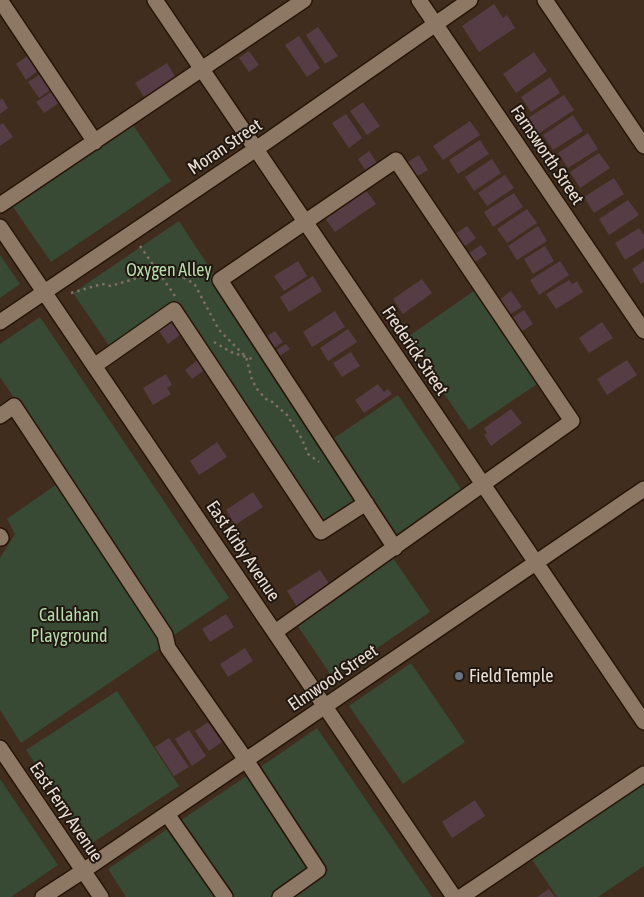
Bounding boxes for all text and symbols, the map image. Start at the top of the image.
street label: Farnsworth Street [506,101,588,209]
street label: Moran Street [184,114,266,180]
park label: Oxygen Alley [126,259,212,281]
street label: Frederick Street [377,302,453,400]
street label: East Kirby Avenue [202,497,284,605]
park label: Callahan Playground [31,604,107,646]
street label: Elmwood Street [284,640,382,716]
place label: Field Temple [469,665,553,687]
marker: Field Temple [453,670,465,682]
street label: East Ferry Avenue [25,758,107,866]

